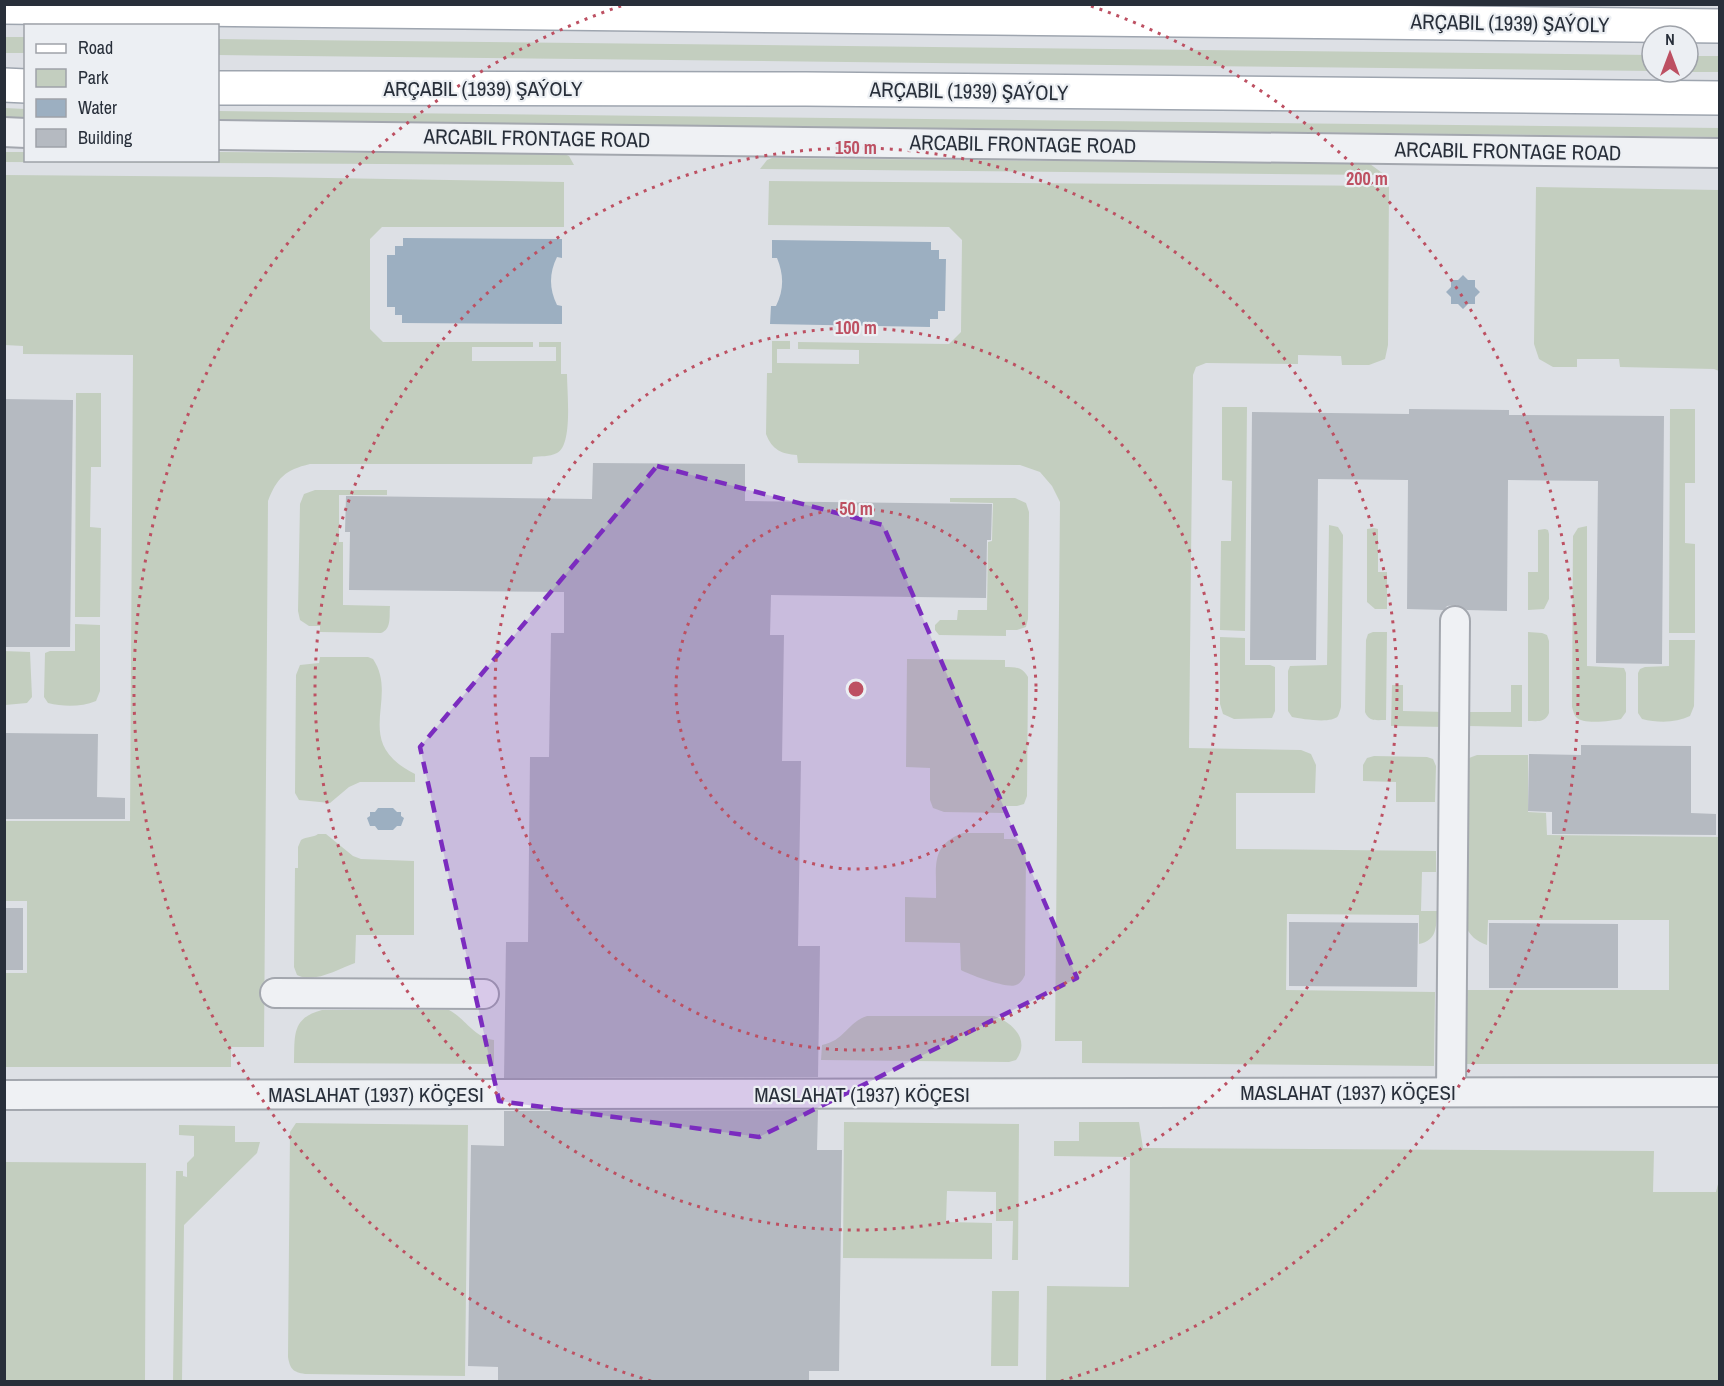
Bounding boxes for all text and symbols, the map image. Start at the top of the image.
street label: ARÇABIL (1939) ŞAÝOLY [1409,7,1610,39]
legend [24,24,219,162]
north arrow [1640,24,1700,84]
text: N [1665,28,1675,50]
text: Road [78,35,113,60]
text: Park [78,65,109,90]
street label: ARÇABIL (1939) ŞAÝOLY [383,74,583,103]
street label: ARÇABIL (1939) ŞAÝOLY [868,75,1069,107]
text: Water [78,95,117,120]
street label: ARCABIL FRONTAGE ROAD [422,122,651,154]
text: Building [78,125,133,150]
street label: ARCABIL FRONTAGE ROAD [908,128,1137,160]
text: 150 m [835,135,877,160]
street label: ARCABIL FRONTAGE ROAD [1393,135,1622,167]
text: 200 m [1346,166,1388,191]
text: 100 m [835,315,877,340]
text: 50 m [839,496,873,521]
centre of rings [846,679,866,699]
street label: MASLAHAT (1937) KÖÇESI [1240,1078,1456,1107]
street label: MASLAHAT (1937) KÖÇESI [268,1080,484,1109]
street label: MASLAHAT (1937) KÖÇESI [754,1080,970,1109]

